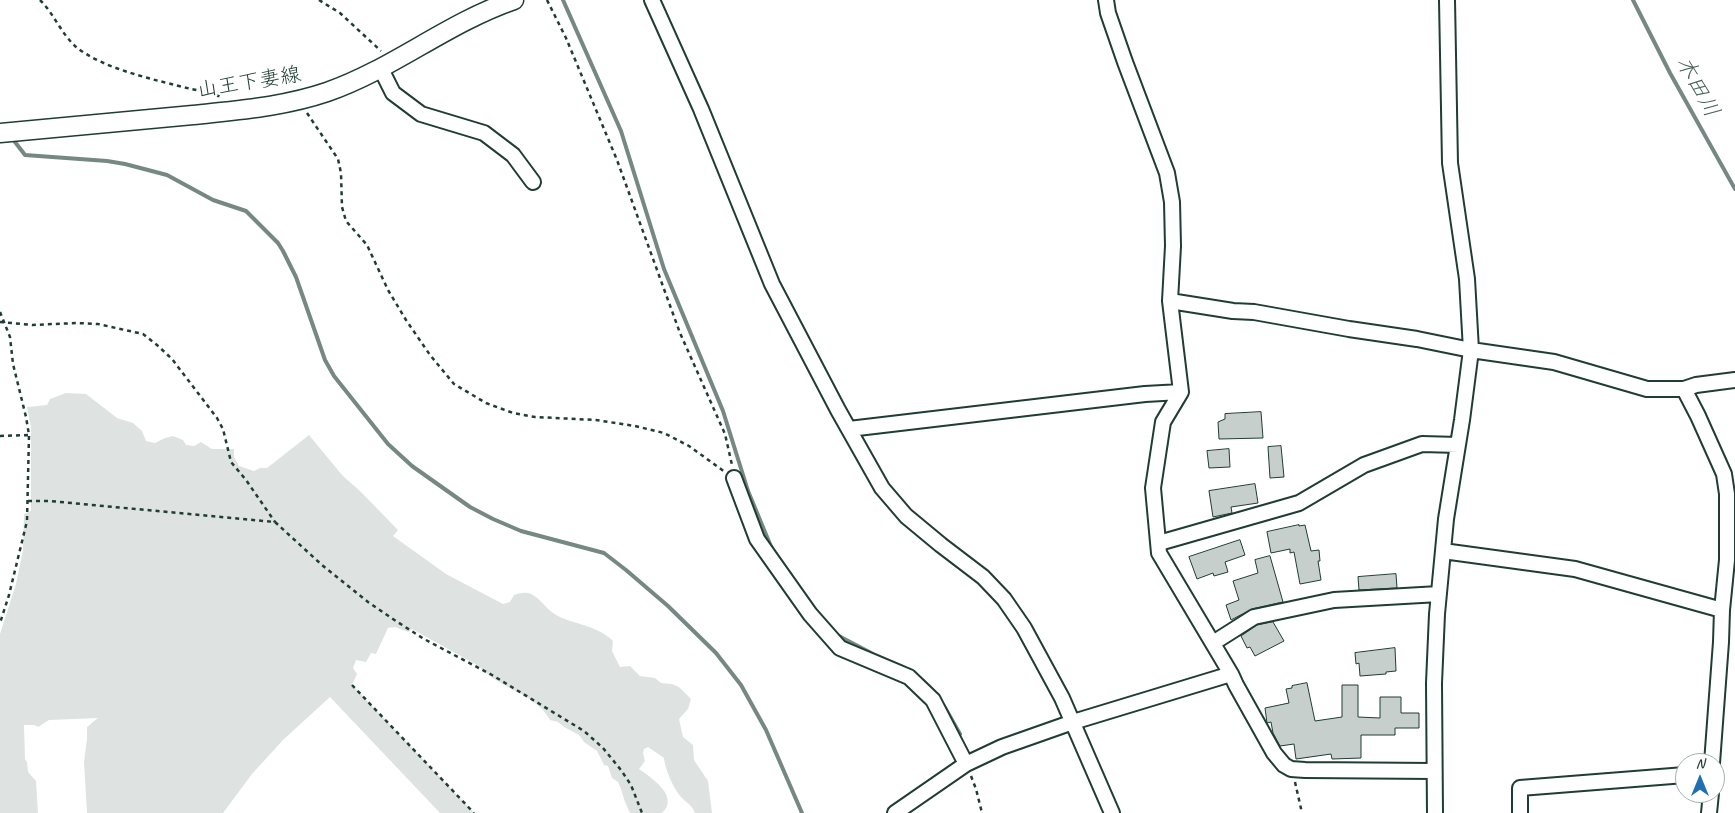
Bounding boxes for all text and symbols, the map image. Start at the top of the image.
water label: 木田川 [1669,52,1725,122]
street label: 山王下妻線 [195,62,303,104]
north arrow [1675,753,1725,803]
text: N [1696,755,1704,772]

